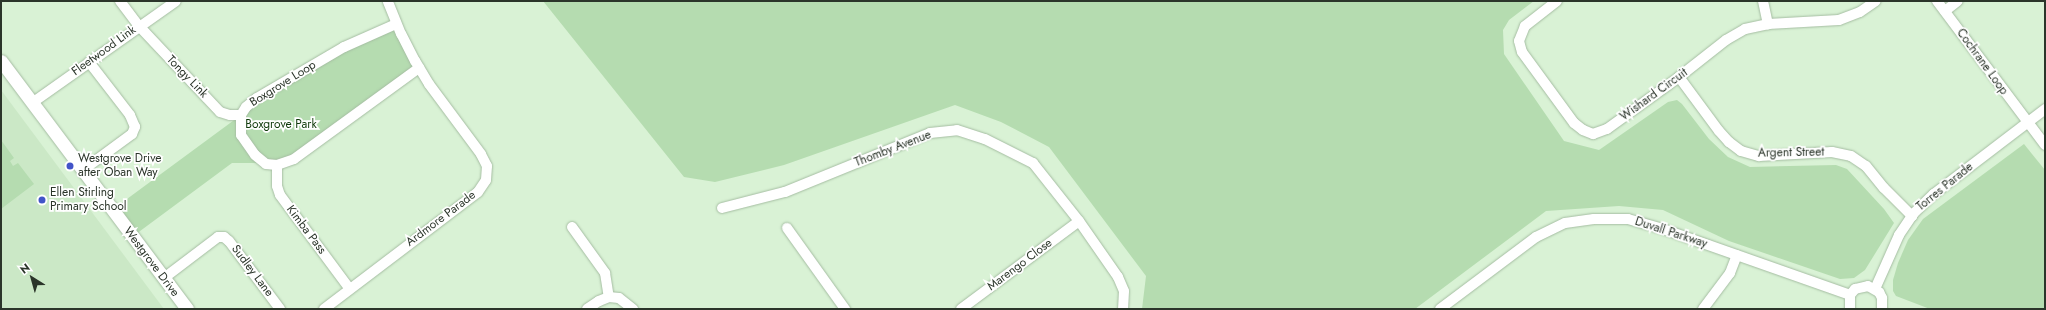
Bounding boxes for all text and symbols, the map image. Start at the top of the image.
street label: Fleetwood Link [69,23,139,79]
street label: Cochrane Loop [1953,26,2011,98]
street label: Tongy Link [163,53,211,101]
street label: Boxgrove Loop [247,58,319,110]
street label: Wishard Circuit [1617,66,1691,124]
park label: Boxgrove Park [245,118,317,132]
street label: Thomby Avenue [853,128,933,170]
street label: Argent Street [1758,145,1824,161]
place label: Westgrove Drive after Oban Way [78,152,162,180]
street label: Torres Parade [1914,160,1976,214]
marker: Westgrove Drive after Oban Way [65,161,75,171]
place label: Ellen Stirling Primary School [50,186,127,214]
street label: Ardmore Parade [403,188,479,250]
marker: Ellen Stirling Primary School [37,195,47,205]
street label: Kimba Pass [283,203,329,257]
street label: Duvall Parkway [1633,215,1709,251]
street label: Westgrove Drive [120,224,182,300]
street label: Marengo Close [985,236,1055,294]
street label: Sudley Lane [228,242,276,300]
north arrow [12,258,52,298]
text: N [16,259,33,277]

